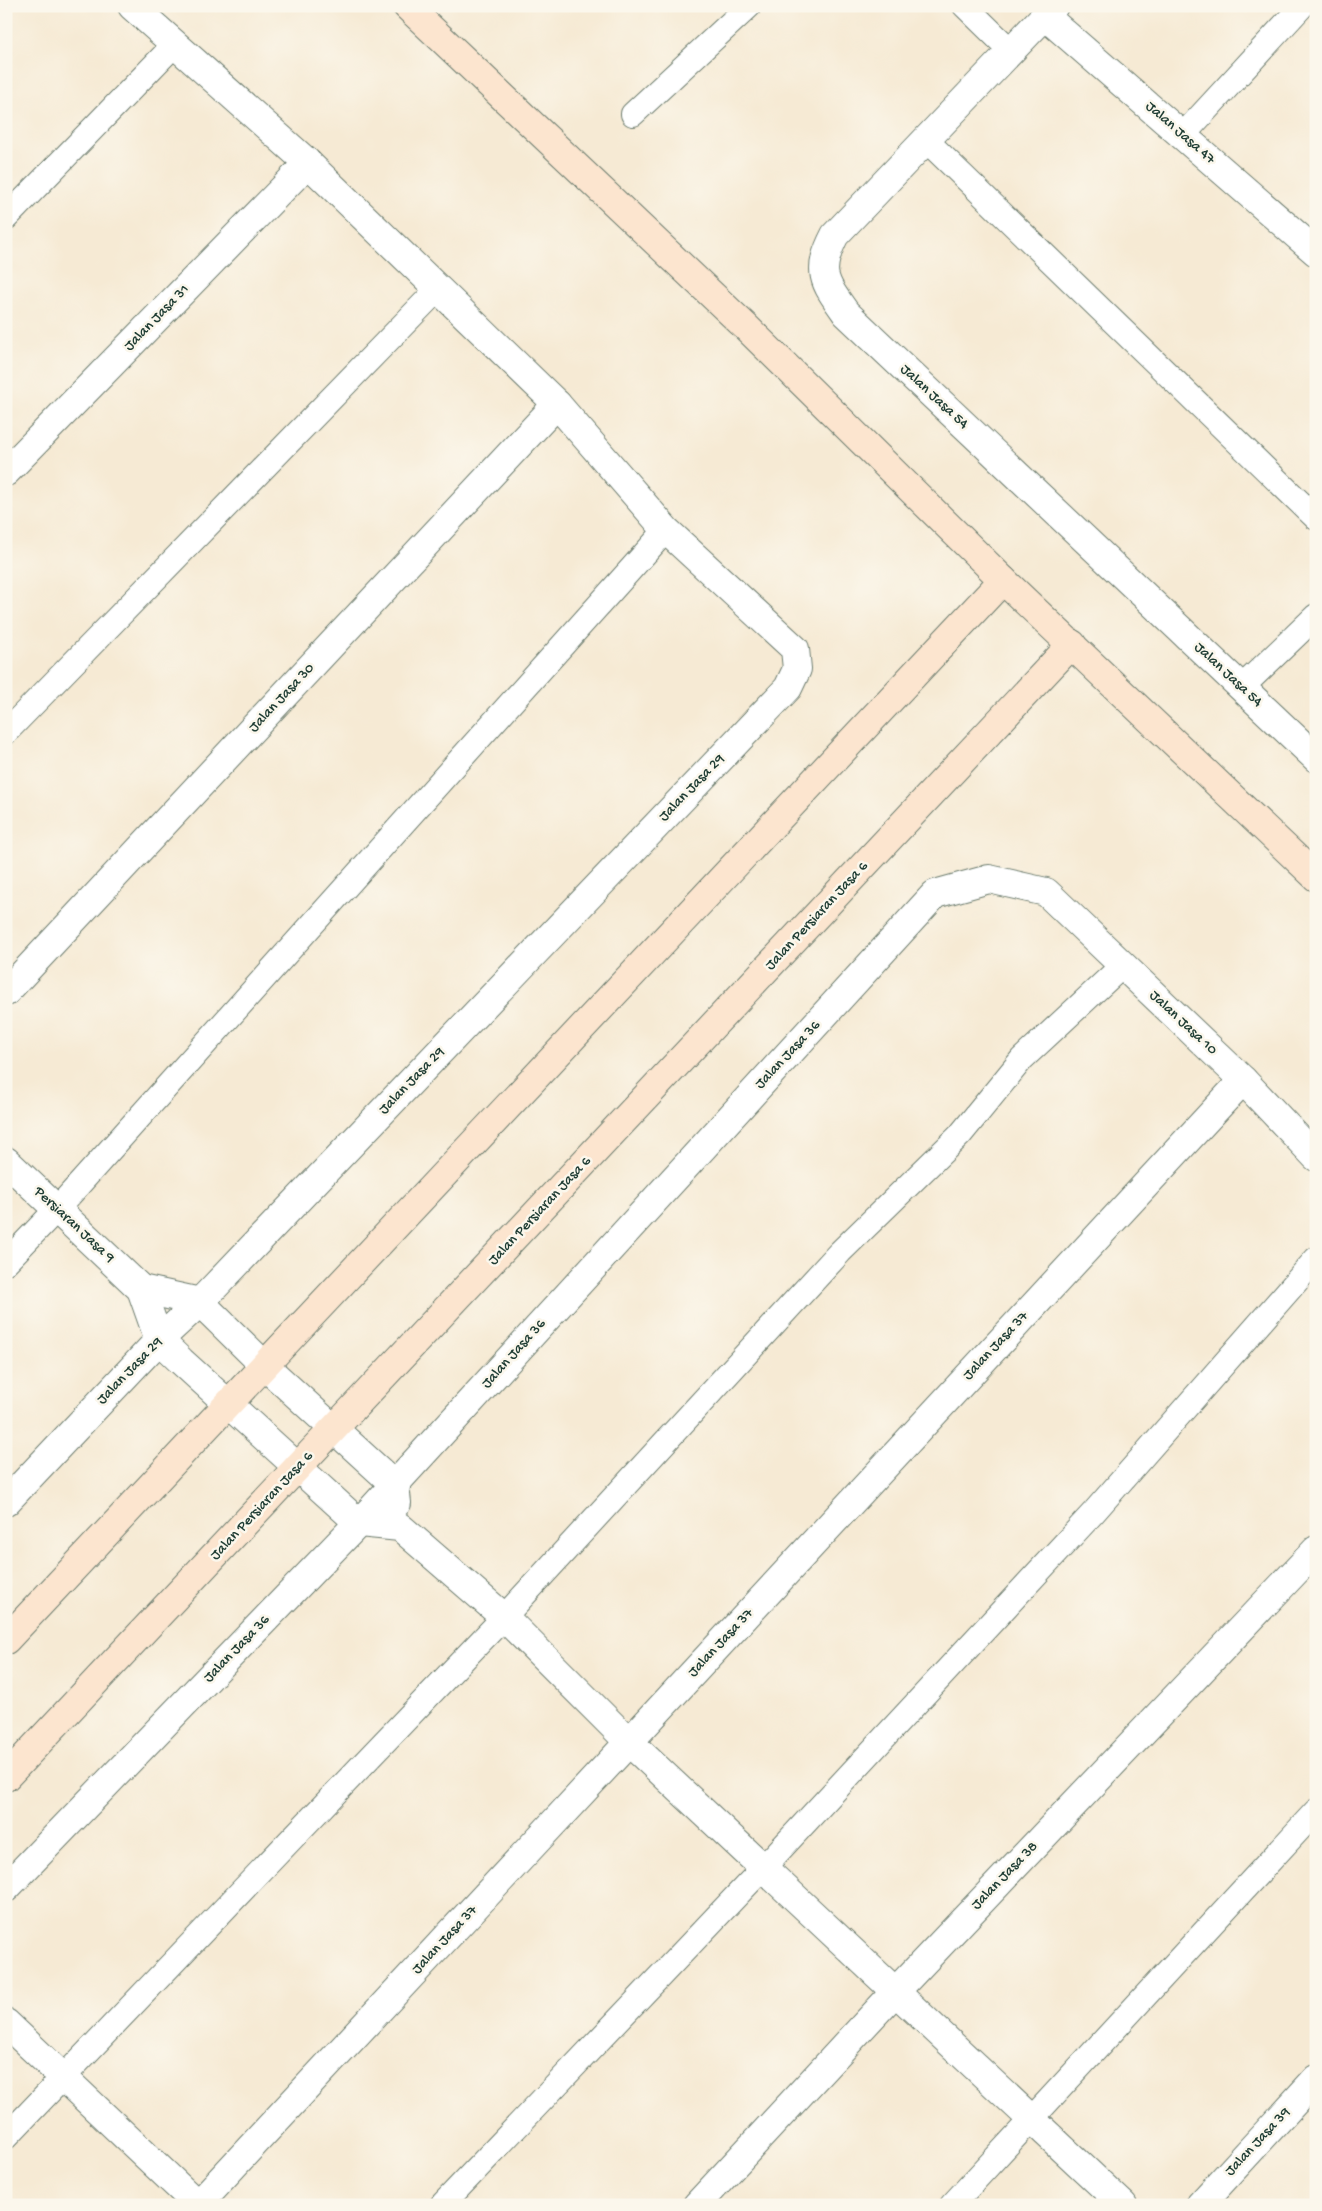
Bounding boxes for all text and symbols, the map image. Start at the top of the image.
street label: Jalan Jasa 47 [1141,98,1220,169]
street label: Jalan Jasa 31 [121,281,193,355]
street label: Jalan Jasa 54 [896,361,972,433]
street label: Jalan Jasa 54 [1190,639,1266,711]
street label: Jalan Jasa 30 [245,659,319,737]
street label: Jalan Jasa 29 [655,750,729,826]
street label: Jalan Persiaran Jasa 6 [762,857,872,974]
street label: Jalan Jasa 10 [1145,987,1221,1060]
street label: Jalan Jasa 36 [752,1017,825,1093]
street label: Jalan Jasa 29 [375,1043,449,1119]
street label: Jalan Persiaran Jasa 6 [485,1152,595,1269]
street label: Persiaran Jasa 9 [29,1182,118,1267]
street label: Jalan Jasa 37 [959,1307,1033,1384]
street label: Jalan Jasa 36 [478,1315,550,1393]
street label: Jalan Jasa 29 [93,1333,167,1409]
street label: Jalan Persiaran Jasa 6 [207,1447,317,1564]
street label: Jalan Jasa 37 [684,1604,758,1681]
street label: Jalan Jasa 36 [200,1611,274,1687]
street label: Jalan Jasa 38 [968,1838,1042,1914]
street label: Jalan Jasa 37 [408,1901,482,1978]
street label: Jalan Jasa 39 [1222,2103,1295,2180]

